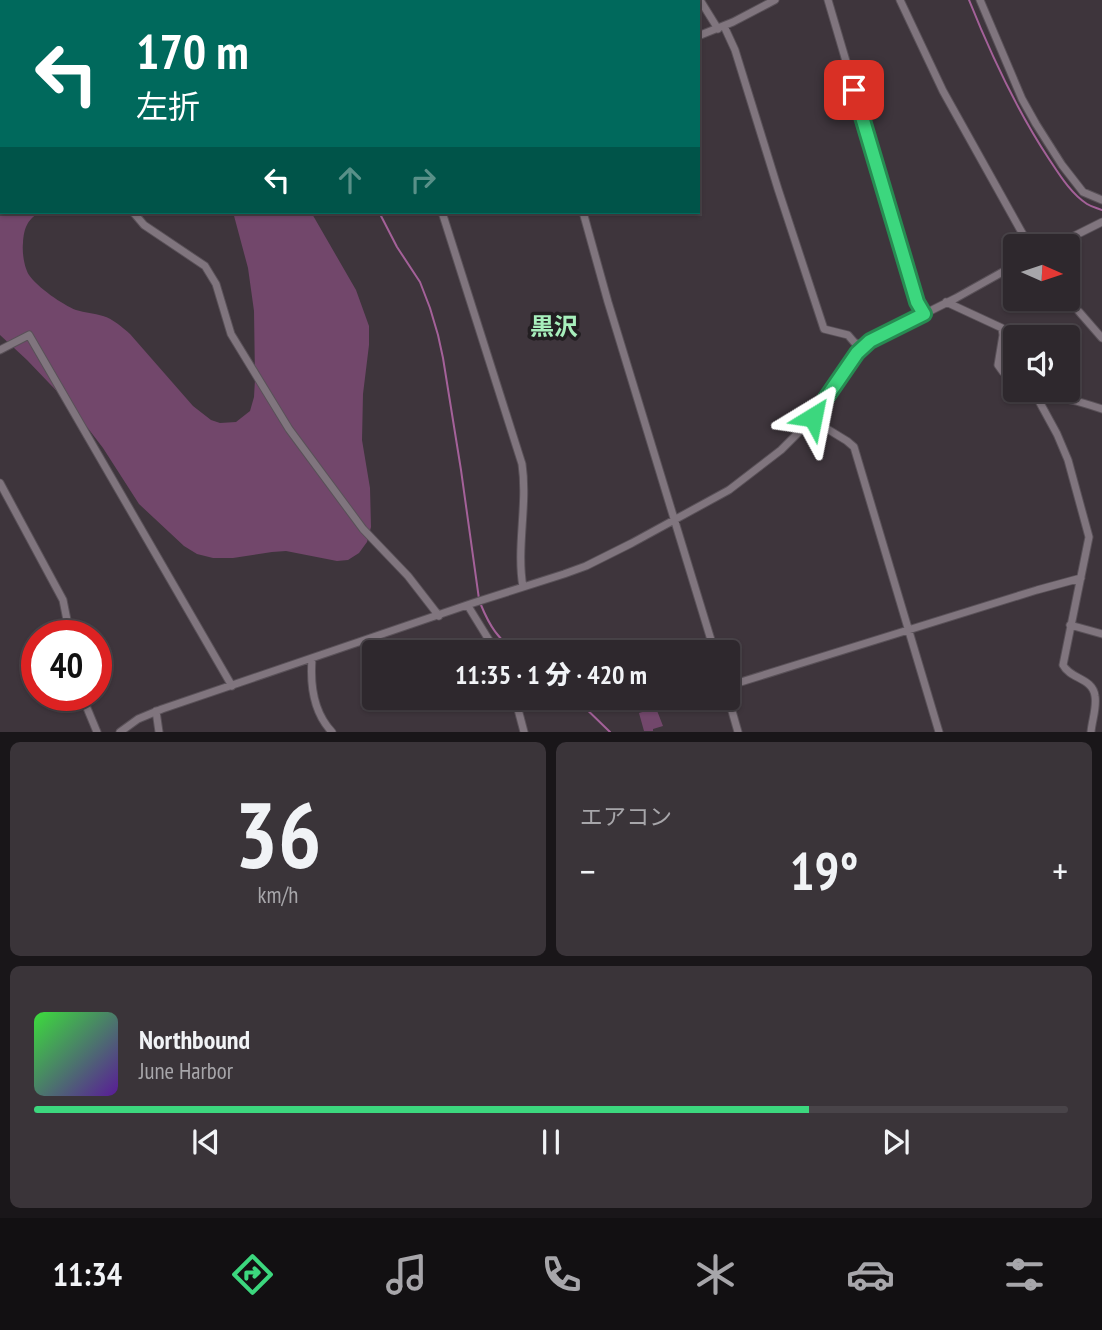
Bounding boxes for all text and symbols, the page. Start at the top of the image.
text: 170 m [136,19,249,83]
icon: left [21,28,112,119]
pin [824,60,884,120]
icon: arrive [835,71,873,109]
text: 左折 [136,85,200,127]
icon: left [258,161,296,199]
icon: ahead [331,161,369,199]
icon: right [404,161,442,199]
north arrow [1003,234,1080,312]
map controls [1003,234,1080,402]
district label: 黒沢 [530,311,578,342]
button: sound [1003,325,1080,402]
position arrow [776,380,850,454]
speed limit sign: 40 [21,620,112,711]
text: 11:35 · 1 分 · 420 m [455,658,647,691]
text: 36 [235,775,322,893]
text: エアコン [580,802,672,831]
text: 19° [790,837,858,904]
text: − [580,846,596,895]
text: + [1052,846,1068,895]
text: km/h [258,880,298,909]
text: Northbound [139,1023,250,1056]
text: June Harbor [139,1056,233,1085]
icon: previous [187,1123,225,1161]
icon: pause [532,1123,570,1161]
icon: next [877,1123,915,1161]
icon: directions [228,1250,277,1299]
icon: music [382,1250,431,1299]
icon: phone [537,1250,586,1299]
icon: climate [691,1250,740,1299]
icon: car [846,1250,895,1299]
icon: filters [1000,1250,1049,1299]
text: 11:34 [53,1253,122,1295]

